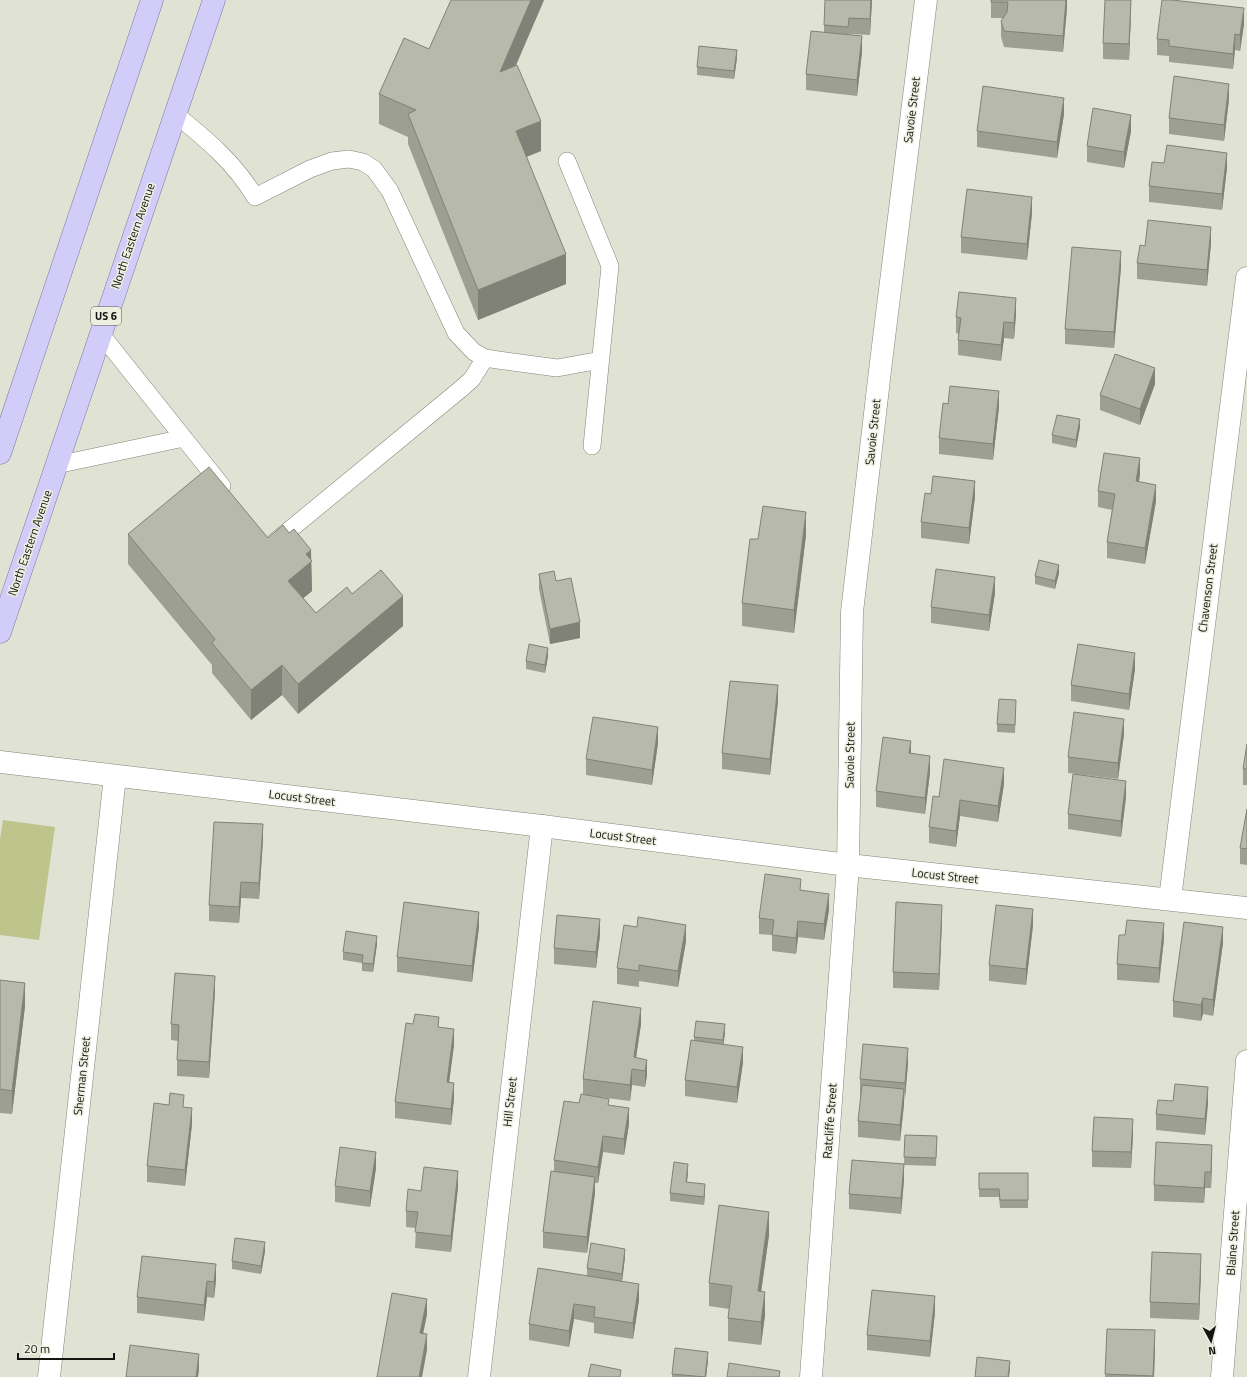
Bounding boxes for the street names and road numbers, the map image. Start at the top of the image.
street label: Savoie Street [898,75,925,144]
street label: North Eastern Avenue [105,180,160,291]
road number: US 6 [91,307,121,325]
street label: Savoie Street [860,397,886,466]
street label: North Eastern Avenue [2,487,57,598]
street label: Chavenson Street [1193,542,1222,633]
street label: Savoie Street [839,721,860,789]
street label: Locust Street [268,784,337,811]
street label: Locust Street [589,823,658,850]
street label: Locust Street [911,863,980,889]
street label: Sherman Street [68,1035,95,1116]
street label: Hill Street [497,1075,522,1128]
street label: Ratcliffe Street [817,1082,842,1159]
street label: Blaine Street [1221,1209,1244,1276]

